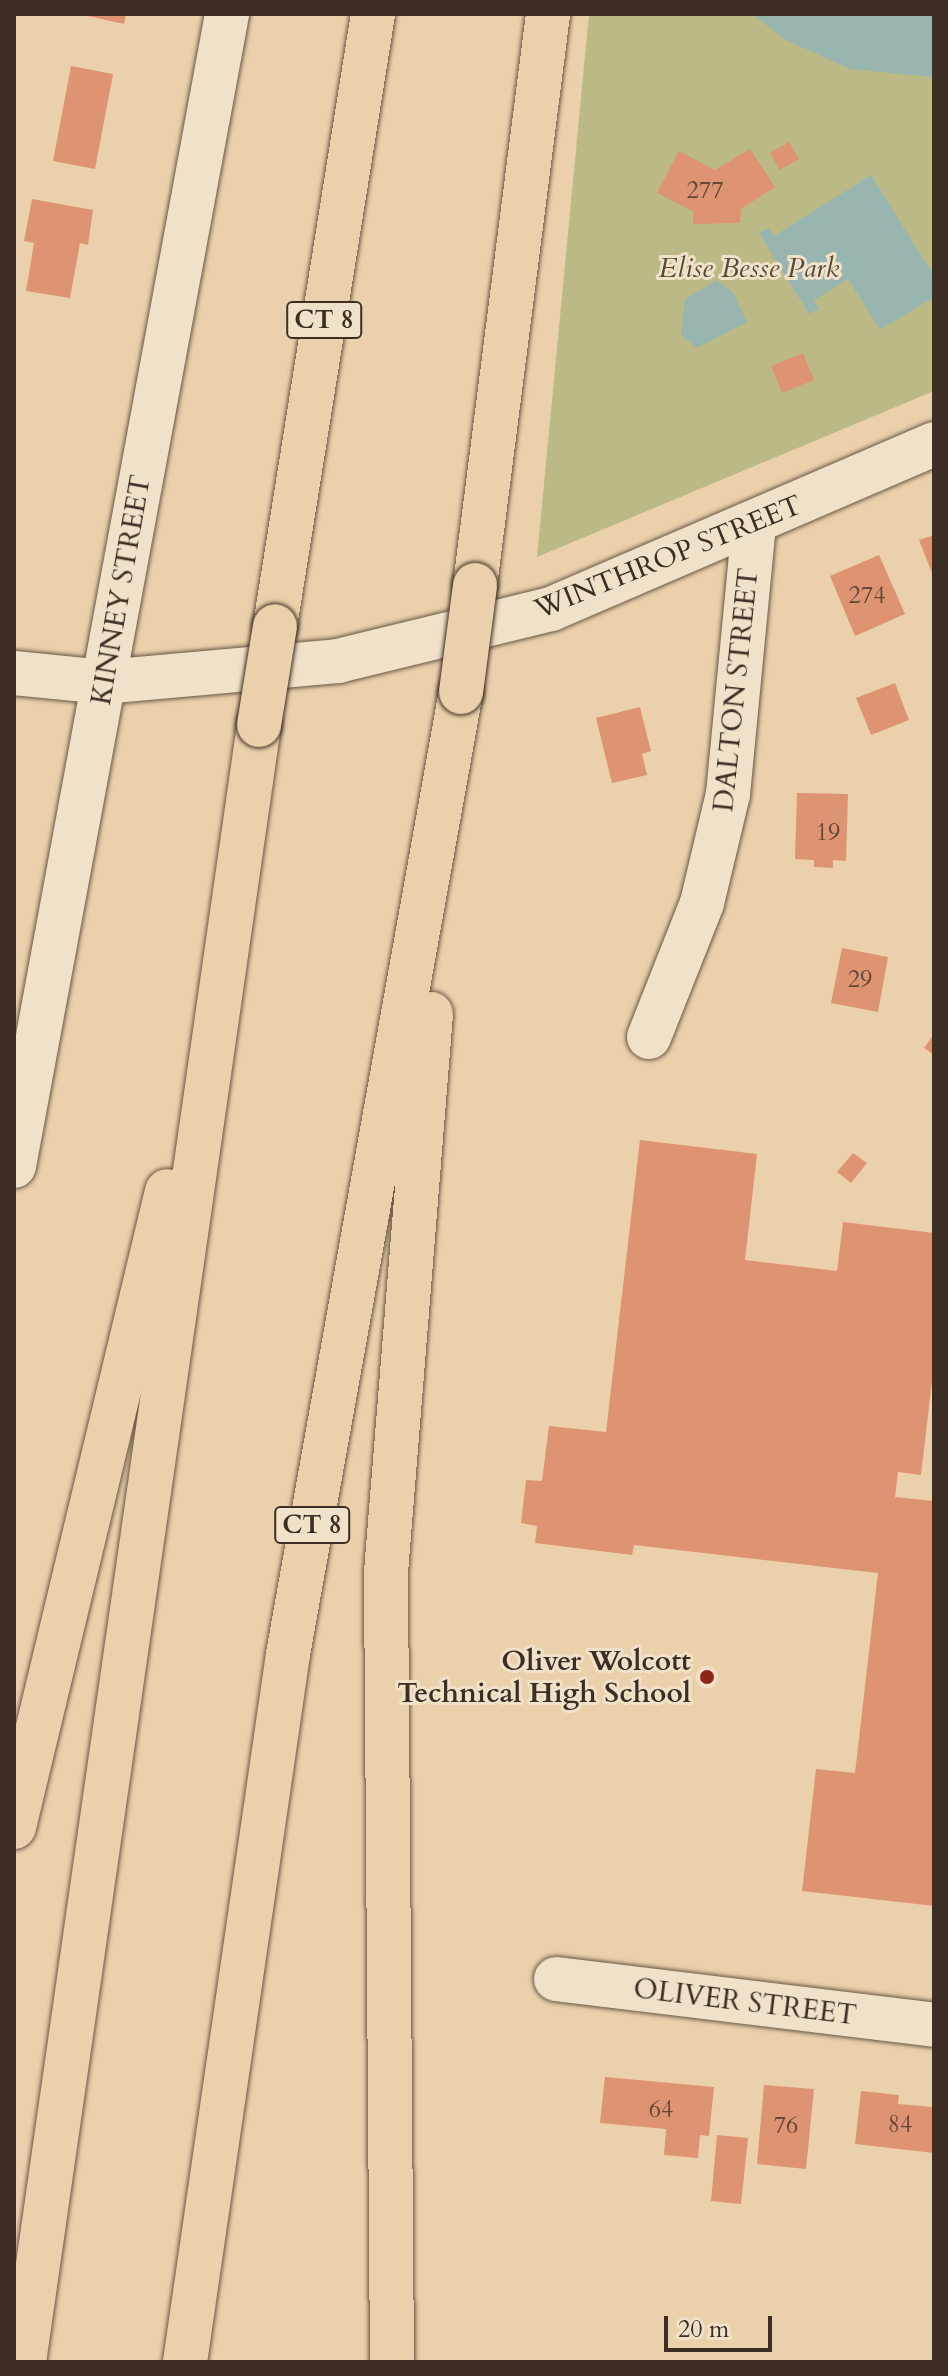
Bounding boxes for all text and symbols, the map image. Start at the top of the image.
house number: 277 [687,177,723,205]
park label: Elise Besse Park [659,251,839,285]
road number: CT 8 [286,298,362,342]
street label: KINNEY STREET [84,472,158,708]
street label: WINTHROP STREET [530,488,806,626]
street label: DALTON STREET [706,567,766,813]
house number: 274 [849,582,885,610]
house number: 19 [816,819,840,847]
house number: 29 [848,966,872,994]
road number: CT 8 [274,1503,350,1547]
place label: Oliver Wolcott Technical High School [397,1644,691,1710]
marker: Oliver Wolcott Technical High School [698,1668,716,1686]
street label: OLIVER STREET [632,1972,858,2032]
house number: 64 [649,2096,673,2124]
house number: 84 [888,2111,912,2139]
house number: 76 [774,2112,798,2140]
scale bar [668,2300,776,2350]
text: 20 m [678,2313,729,2346]

